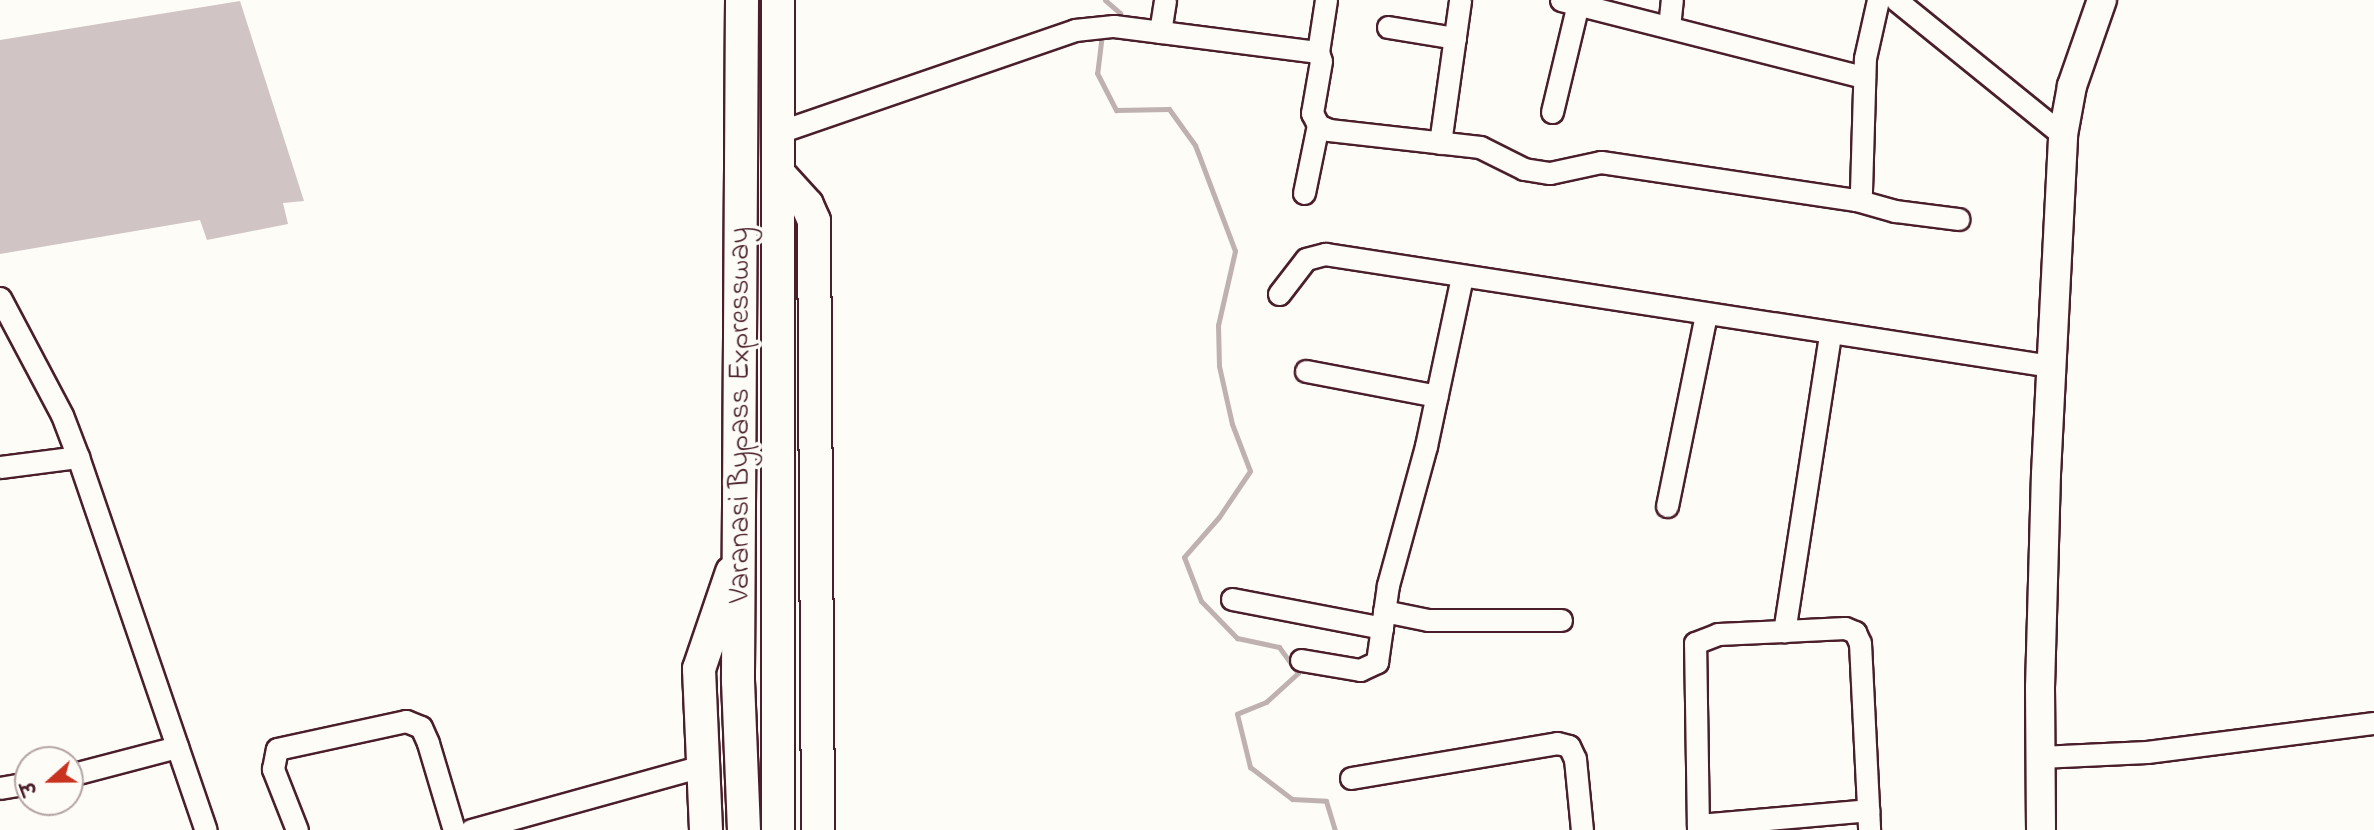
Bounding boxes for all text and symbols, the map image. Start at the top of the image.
street label: Varanasi Bypass Expressway [723,227,759,603]
north arrow [14,746,84,816]
text: उ [16,777,46,799]

